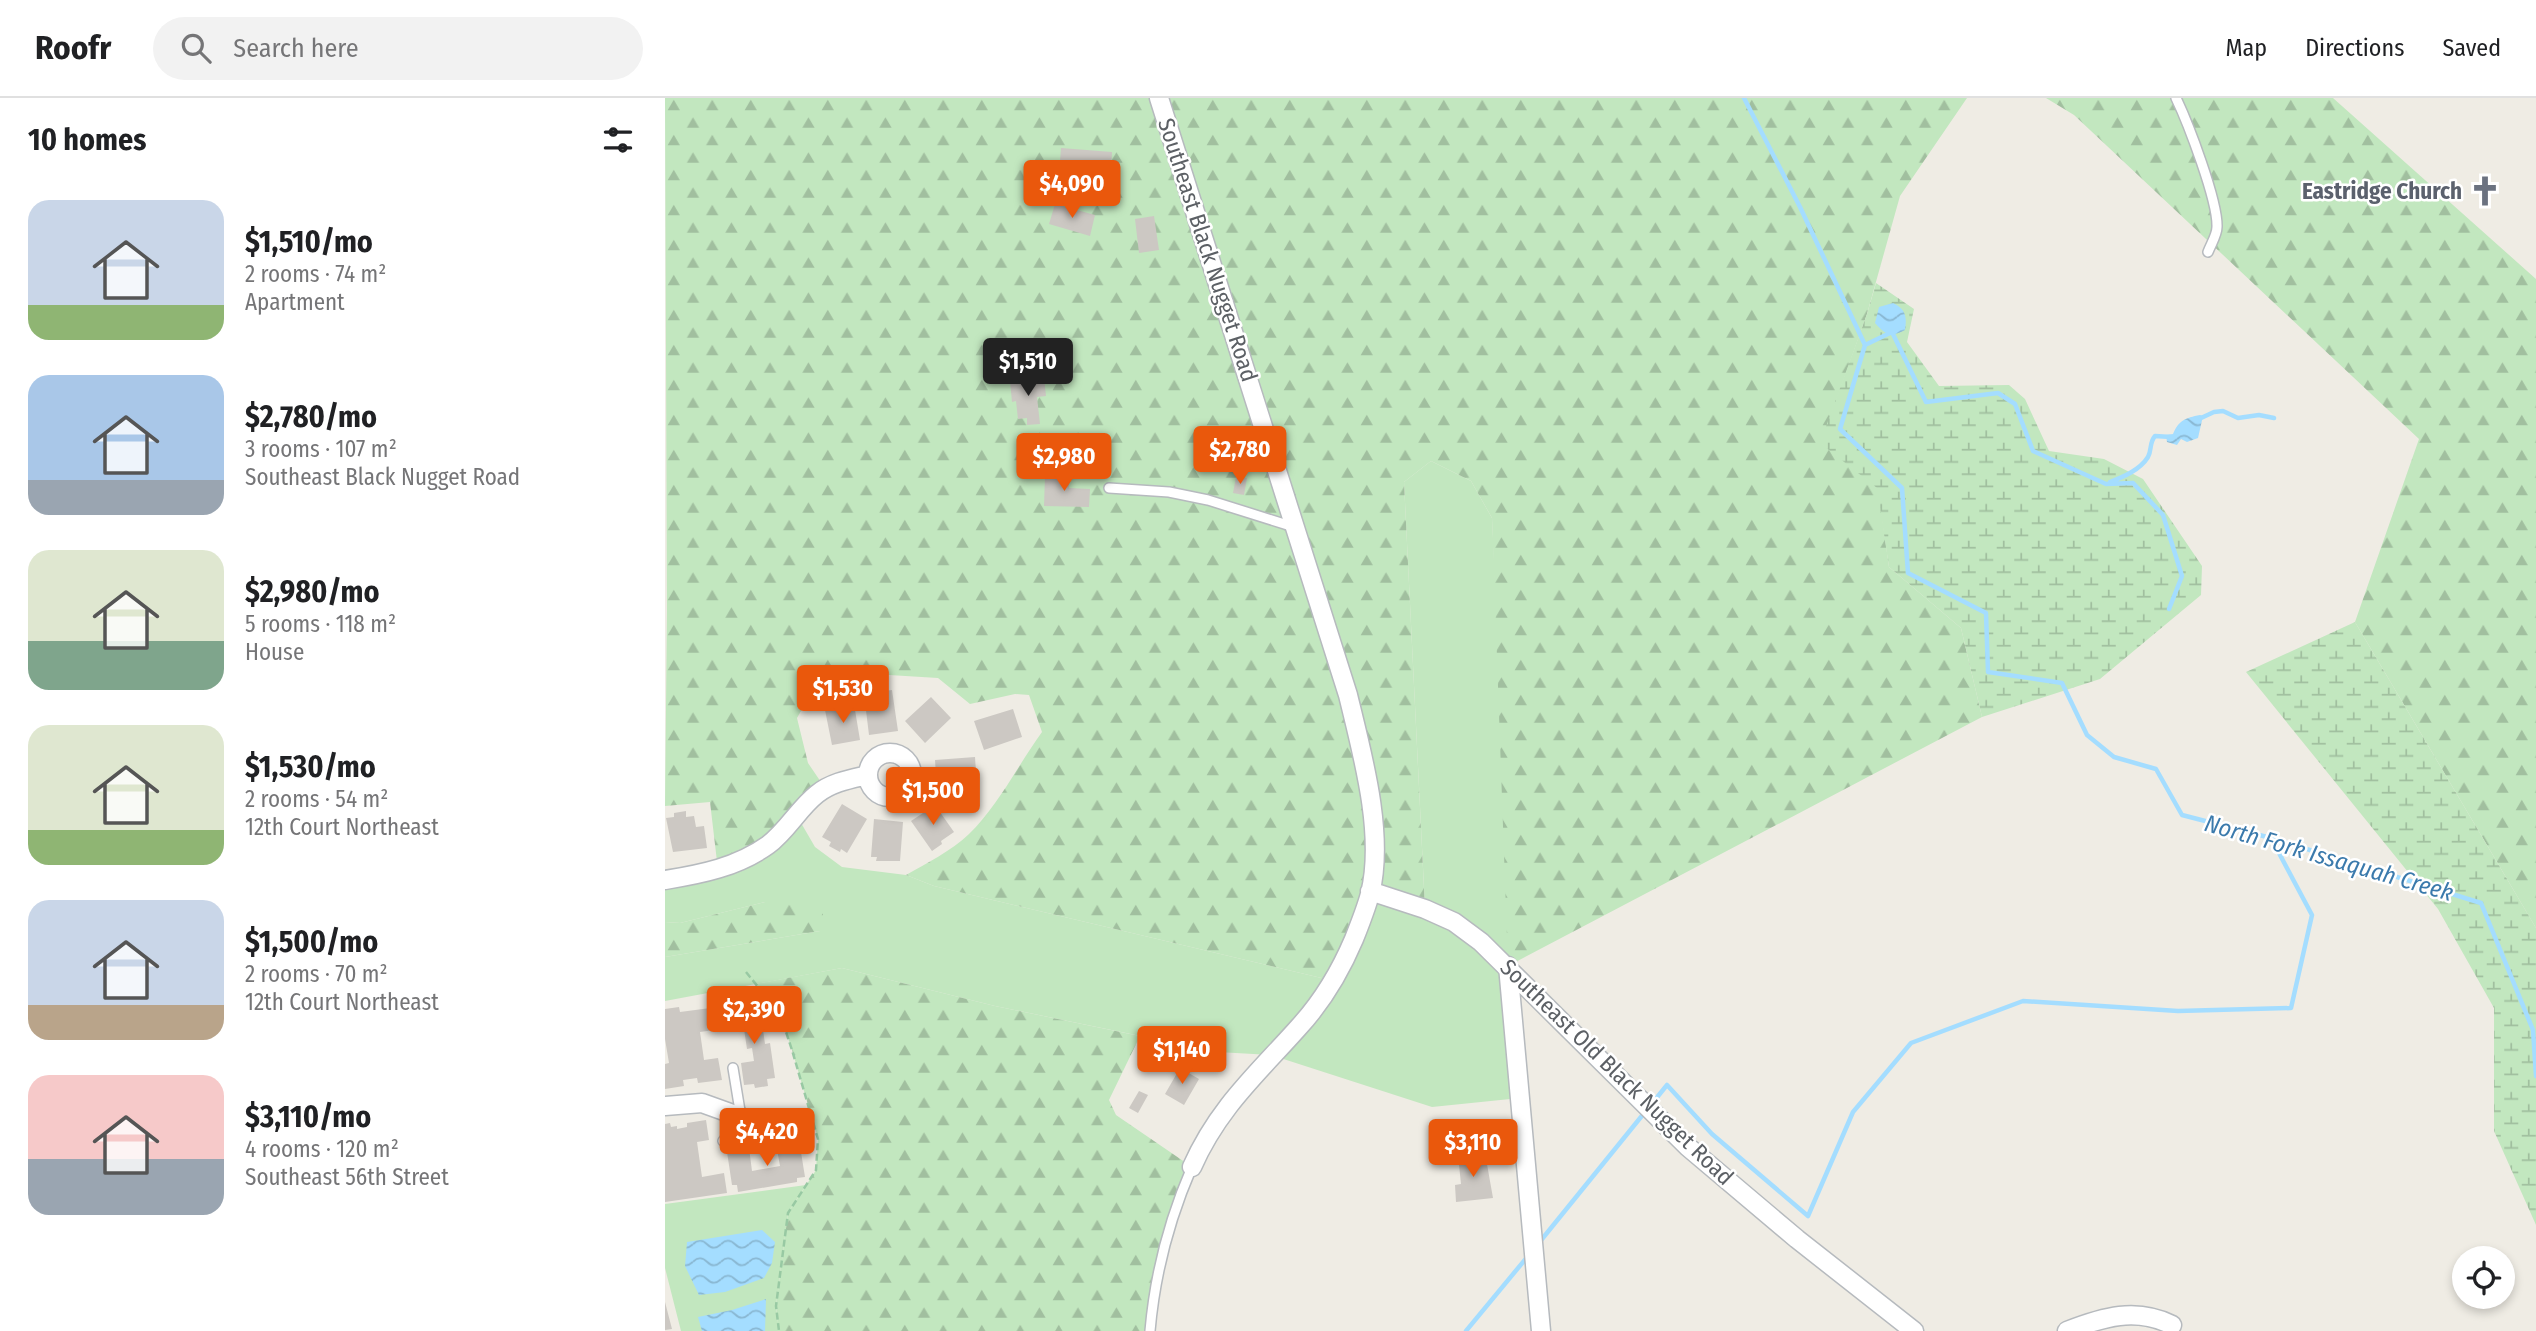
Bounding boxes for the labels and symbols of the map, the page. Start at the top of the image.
street label: Southeast Black Nugget Road [1152,115,1264,385]
pin: $4,090 [1015,160,1129,220]
church icon: Eastridge Church [2468,174,2502,208]
place label: Eastridge Church [2302,177,2462,205]
pin: $1,510 [971,338,1085,398]
pin: $2,780 [1183,426,1297,486]
pin: $2,980 [1007,434,1121,493]
pin: $1,530 [786,666,900,725]
pin: $1,500 [876,768,990,827]
water label: North Fork Issaquah Creek [2201,809,2457,907]
street label: Southeast Old Black Nugget Road [1495,953,1739,1191]
pin: $2,390 [697,986,811,1046]
pin: $1,140 [1125,1026,1239,1086]
pin: $4,420 [710,1108,824,1168]
pin: $3,110 [1416,1119,1530,1179]

